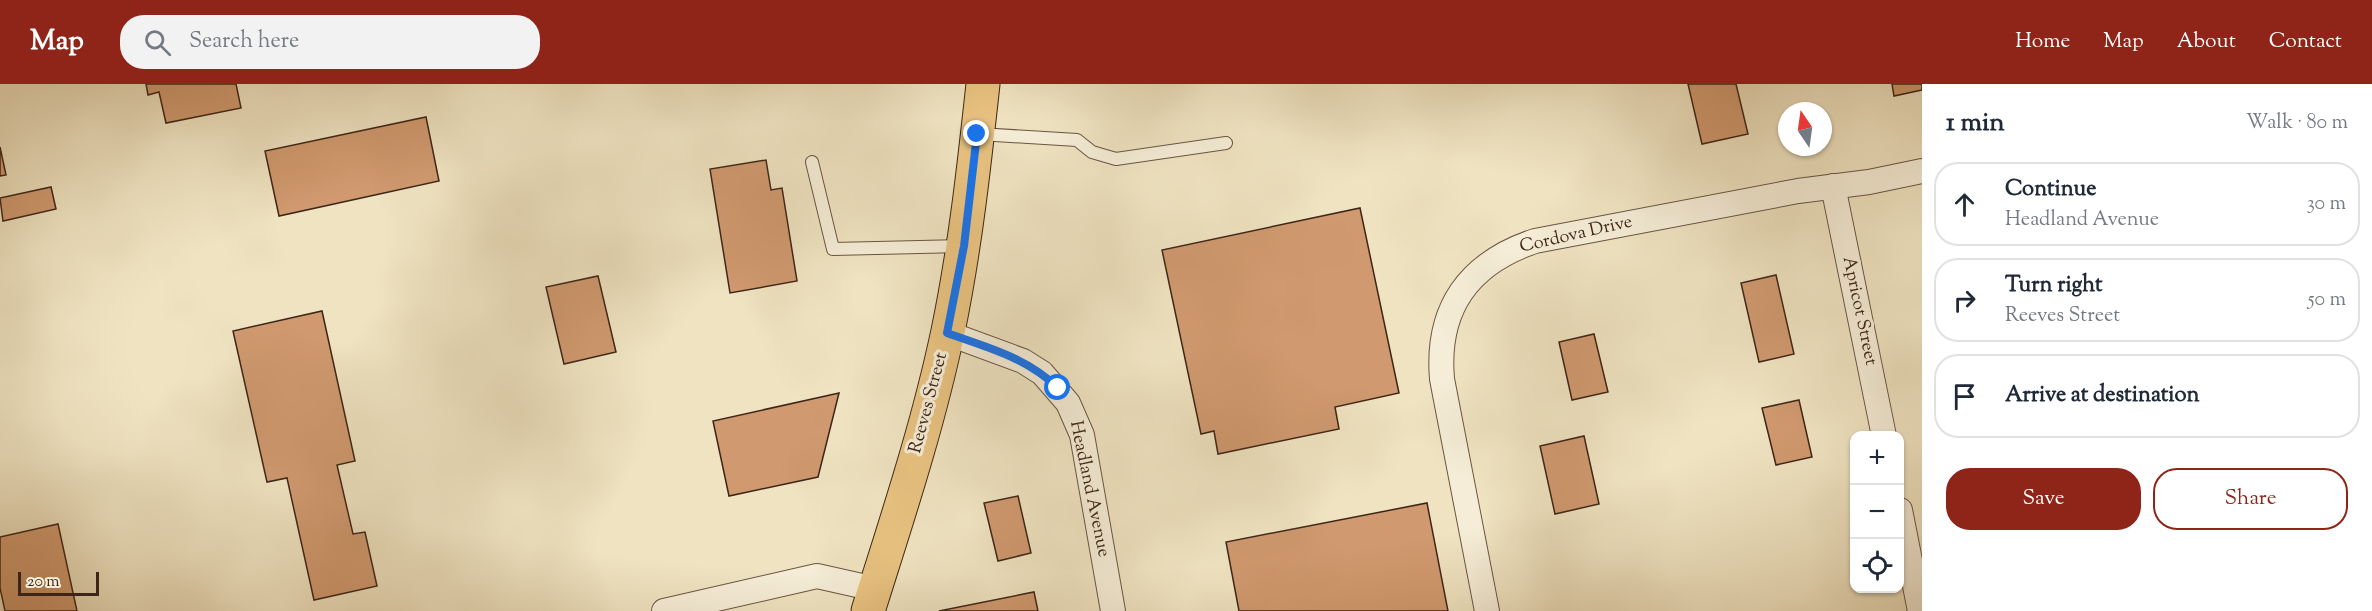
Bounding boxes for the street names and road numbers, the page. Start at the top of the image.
street label: Cordova Drive [1517,209,1635,261]
street label: Apricot Street [1835,254,1883,368]
street label: Reeves Street [903,350,955,456]
street label: Headland Avenue [1062,418,1116,560]

